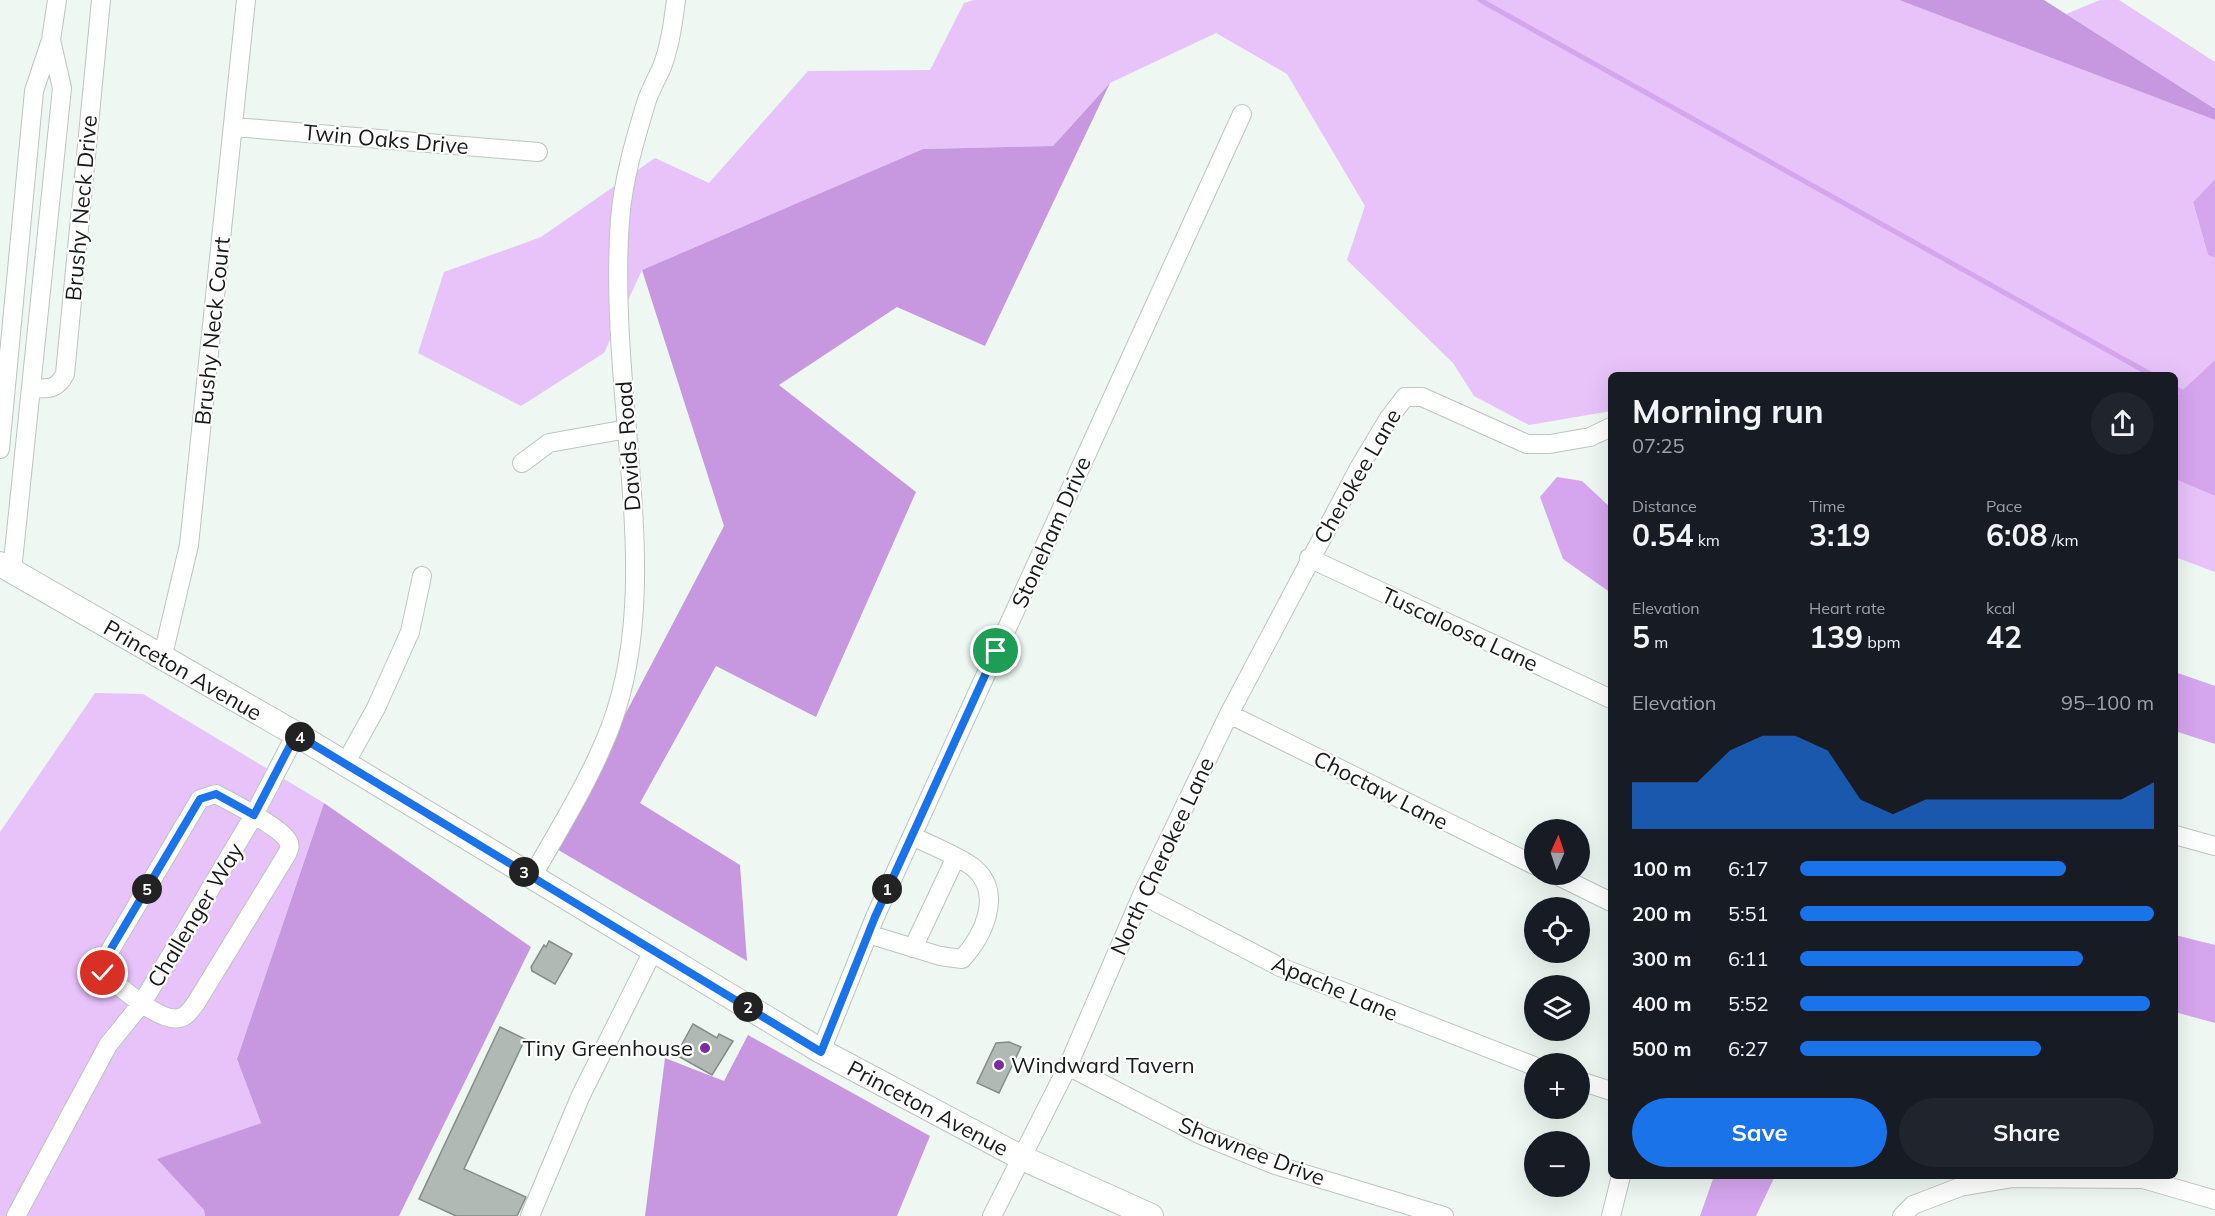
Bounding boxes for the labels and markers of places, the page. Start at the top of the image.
pin [970,625,1021,676]
pin: 4 [285,722,315,752]
pin: 3 [509,857,539,887]
pin: 5 [132,874,162,904]
pin: 1 [872,874,902,904]
pin [77,947,128,998]
pin: 2 [733,992,763,1022]
place label: Tiny Greenhouse [522,1034,693,1062]
marker: Tiny Greenhouse [698,1041,712,1055]
place label: Windward Tavern [1011,1051,1195,1079]
marker: Windward Tavern [992,1058,1006,1072]

